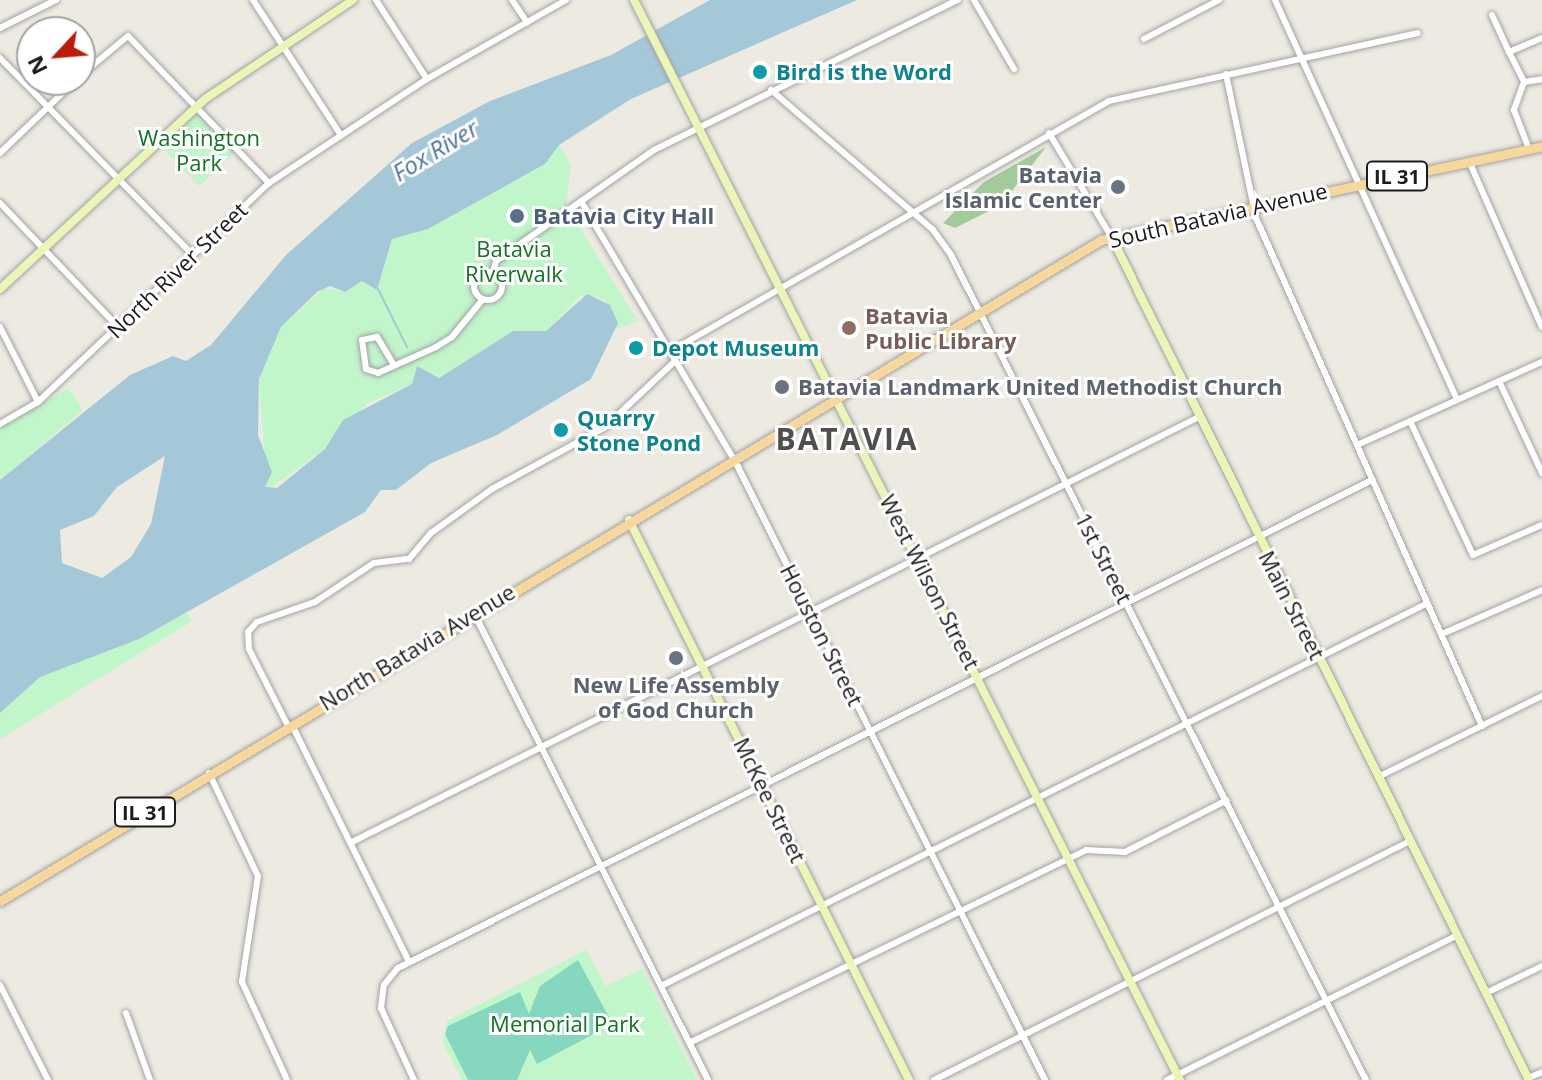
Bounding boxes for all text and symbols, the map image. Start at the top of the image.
north arrow [16,16,96,96]
text: N [19,51,54,80]
place label: Bird is the Word [776,59,952,85]
marker: Bird is the Word [751,63,769,81]
water label: Fox River [387,113,483,187]
park label: Washington Park [138,124,260,176]
road number: IL 31 [1365,160,1429,192]
place label: Batavia Islamic Center [944,161,1102,212]
street label: South Batavia Avenue [1106,177,1330,253]
marker: Batavia Islamic Center [1109,178,1127,196]
street label: North River Street [101,196,253,344]
place label: Batavia City Hall [533,203,714,229]
marker: Batavia City Hall [508,207,526,225]
park label: Batavia Riverwalk [465,235,563,286]
place label: Batavia Public Library [865,302,1016,354]
marker: Batavia Public Library [840,319,858,337]
place label: Depot Museum [652,335,819,361]
marker: Depot Museum [627,339,645,357]
place label: Batavia Landmark United Methodist Church [798,374,1282,400]
marker: Batavia Landmark United Methodist Church [773,378,791,396]
place label: Quarry Stone Pond [577,404,701,456]
marker: Quarry Stone Pond [552,421,570,439]
district label: BATAVIA [775,421,919,457]
street label: West Wilson Street [875,490,985,674]
street label: 1st Street [1070,508,1138,608]
street label: Main Street [1253,546,1331,664]
street label: Houston Street [775,560,869,710]
street label: North Batavia Avenue [314,578,520,716]
marker: New Life Assembly of God Church [667,649,685,667]
place label: New Life Assembly of God Church [573,671,779,722]
street label: McKee Street [728,733,812,867]
road number: IL 31 [113,796,177,828]
park label: Memorial Park [490,1011,640,1037]

